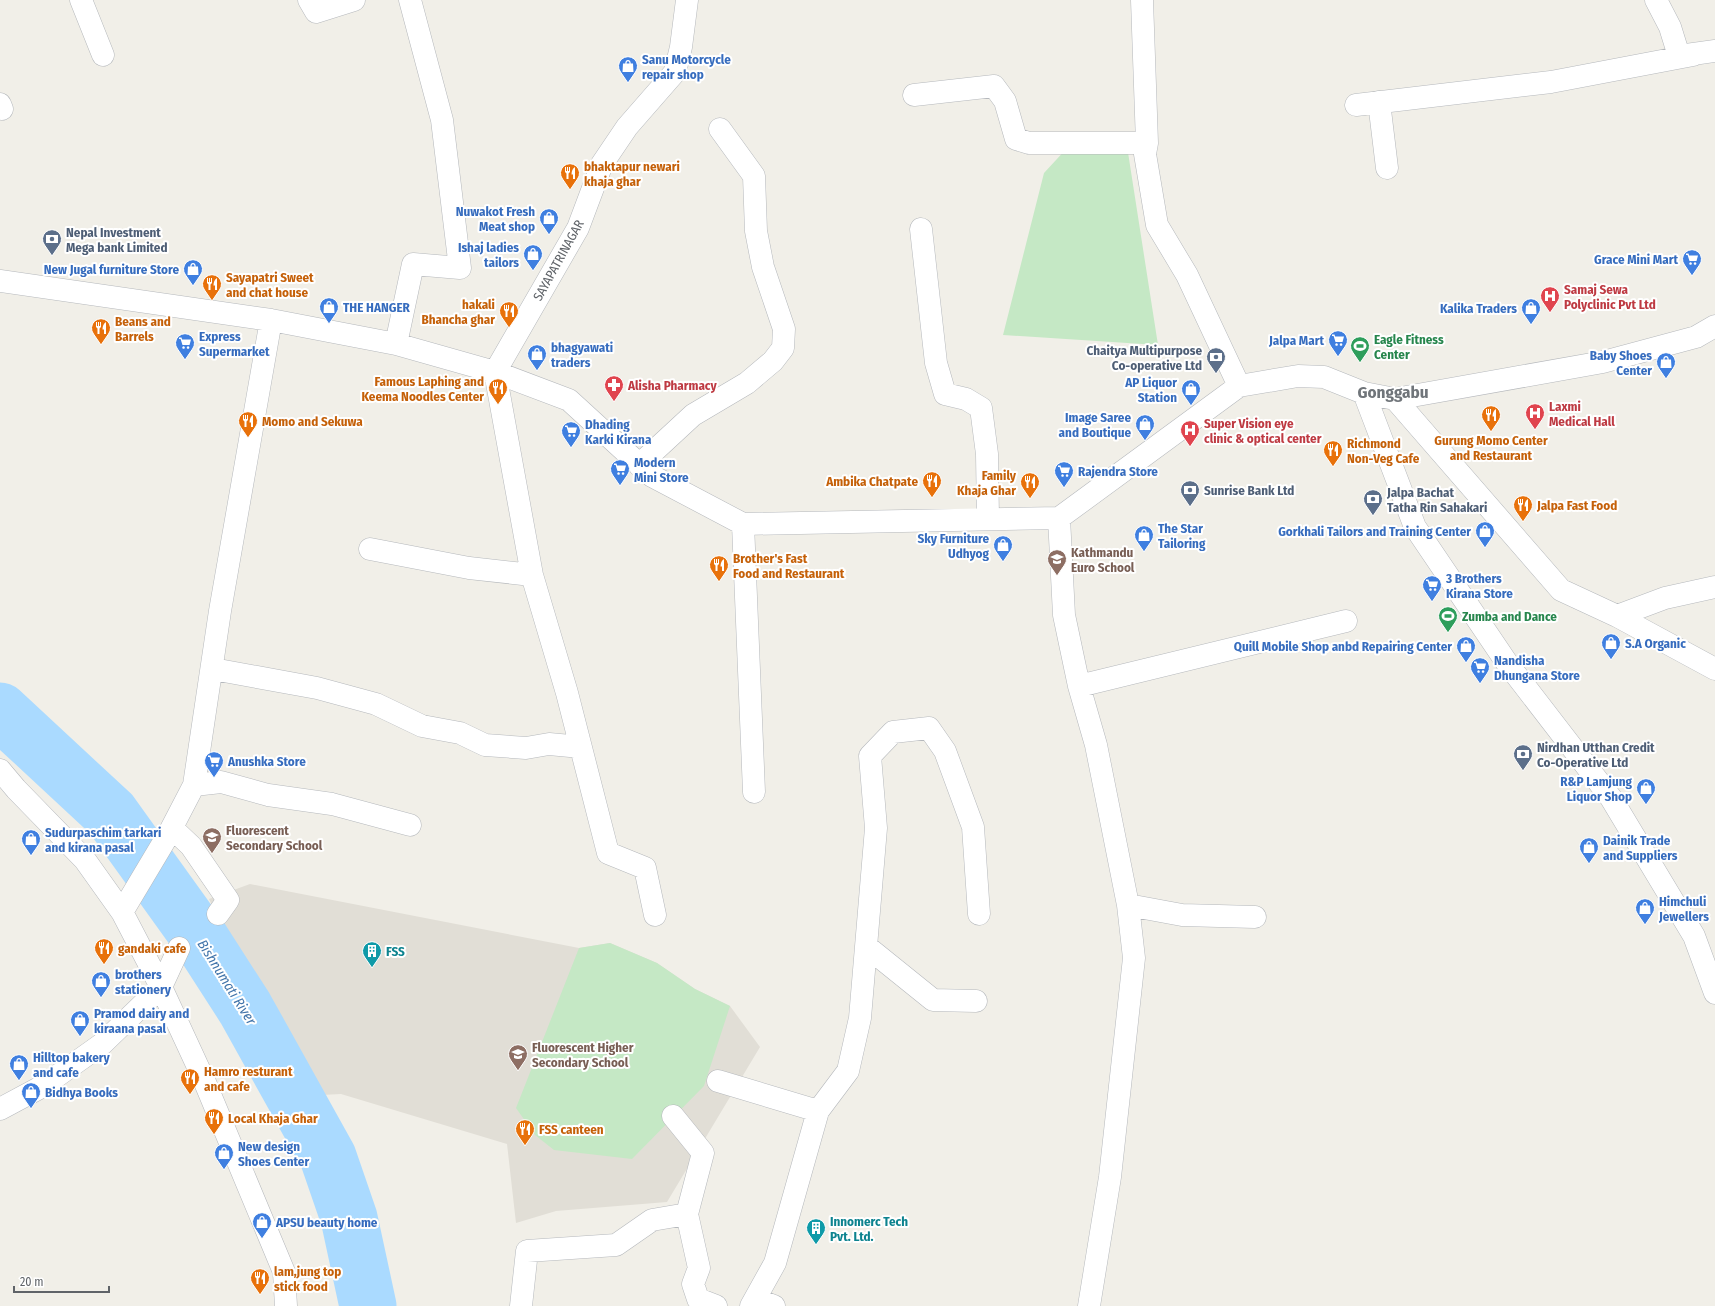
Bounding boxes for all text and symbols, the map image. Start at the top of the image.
place label: Sanu Motorcycle repair shop [642,52,731,82]
shop icon: Sanu Motorcycle repair shop [617,55,639,83]
place label: bhaktapur newari khaja ghar [584,159,680,189]
restaurant icon: bhaktapur newari khaja ghar [559,162,581,190]
place label: Nuwakot Fresh Meat shop [456,204,535,234]
shop icon: Nuwakot Fresh Meat shop [538,207,560,235]
street label: SAYAPATRINAGAR [530,217,587,303]
place label: Nepal Investment Mega bank Limited [66,225,168,255]
bank icon: Nepal Investment Mega bank Limited [41,228,63,256]
place label: Ishaj ladies tailors [458,240,519,270]
shop icon: Ishaj ladies tailors [522,243,544,271]
supermarket icon: Grace Mini Mart [1681,248,1703,276]
place label: Grace Mini Mart [1594,252,1678,267]
shop icon: New Jugal furniture Store [182,258,204,286]
place label: New Jugal furniture Store [44,262,179,277]
place label: Sayapatri Sweet and chat house [226,270,314,300]
restaurant icon: Sayapatri Sweet and chat house [201,273,223,301]
place label: Samaj Sewa Polyclinic Pvt Ltd [1564,282,1656,312]
hospital icon: Samaj Sewa Polyclinic Pvt Ltd [1539,285,1561,313]
shop icon: THE HANGER [318,296,340,324]
place label: hakali Bhancha ghar [422,297,495,327]
shop icon: Kalika Traders [1520,297,1542,325]
place label: THE HANGER [343,300,411,315]
restaurant icon: hakali Bhancha ghar [498,300,520,328]
place label: Kalika Traders [1440,301,1517,316]
place label: Beans and Barrels [115,314,171,344]
restaurant icon: Beans and Barrels [90,317,112,345]
place label: Express Supermarket [199,329,270,359]
supermarket icon: Jalpa Mart [1327,329,1349,357]
supermarket icon: Express Supermarket [174,332,196,360]
place label: Eagle Fitness Center [1374,332,1444,362]
place label: Jalpa Mart [1268,333,1324,348]
sports icon: Eagle Fitness Center [1349,335,1371,363]
place label: bhagyawati traders [551,340,613,370]
shop icon: bhagyawati traders [526,343,548,371]
place label: Chaitya Multipurpose Co-operative Ltd [1087,343,1202,373]
bank icon: Chaitya Multipurpose Co-operative Ltd [1205,346,1227,374]
place label: Baby Shoes Center [1590,348,1652,378]
shop icon: Baby Shoes Center [1655,351,1677,379]
place label: Famous Laphing and Keema Noodles Center [362,374,484,404]
pharmacy icon: Alisha Pharmacy [603,374,625,402]
place label: AP Liquor Station [1124,375,1177,405]
restaurant icon: Famous Laphing and Keema Noodles Center [487,377,509,405]
place label: Alisha Pharmacy [627,378,718,393]
shop icon: AP Liquor Station [1180,378,1202,406]
district label: Gonggabu [1357,382,1429,403]
place label: Laxmi Medical Hall [1549,399,1615,429]
hospital icon: Laxmi Medical Hall [1524,402,1546,430]
restaurant icon: Gurung Momo Center and Restaurant [1480,404,1502,432]
restaurant icon: Momo and Sekuwa [237,410,259,438]
place label: Image Saree and Boutique [1059,410,1131,440]
shop icon: Image Saree and Boutique [1134,413,1156,441]
place label: Momo and Sekuwa [262,414,363,429]
place label: Super Vision eye clinic & optical center [1204,416,1322,446]
place label: Dhading Karki Kirana [585,417,652,447]
hospital icon: Super Vision eye clinic & optical center [1179,419,1201,447]
supermarket icon: Dhading Karki Kirana [560,420,582,448]
place label: Gurung Momo Center and Restaurant [1434,433,1548,463]
place label: Richmond Non-Veg Cafe [1347,436,1420,466]
restaurant icon: Richmond Non-Veg Cafe [1322,439,1344,467]
place label: Modern Mini Store [634,455,689,485]
supermarket icon: Modern Mini Store [609,458,631,486]
supermarket icon: Rajendra Store [1053,460,1075,488]
place label: Rajendra Store [1078,464,1158,479]
place label: Family Khaja Ghar [957,468,1017,498]
restaurant icon: Ambika Chatpate [921,470,943,498]
restaurant icon: Family Khaja Ghar [1019,471,1041,499]
place label: Ambika Chatpate [825,474,918,489]
bank icon: Sunrise Bank Ltd [1179,479,1201,507]
place label: Sunrise Bank Ltd [1204,483,1294,498]
place label: Jalpa Bachat Tatha Rin Sahakari [1386,485,1487,515]
bank icon: Jalpa Bachat Tatha Rin Sahakari [1362,488,1384,516]
restaurant icon: Jalpa Fast Food [1512,494,1534,522]
place label: Jalpa Fast Food [1536,498,1617,513]
shop icon: Gorkhali Tailors and Training Center [1474,520,1496,548]
place label: The Star Tailoring [1158,521,1206,551]
shop icon: The Star Tailoring [1133,524,1155,552]
place label: Gorkhali Tailors and Training Center [1278,524,1471,539]
place label: Sky Furniture Udhyog [917,531,990,561]
shop icon: Sky Furniture Udhyog [992,534,1014,562]
place label: Kathmandu Euro School [1071,545,1135,575]
school or university icon: Kathmandu Euro School [1046,548,1068,576]
place label: Brother's Fast Food and Restaurant [733,551,845,581]
restaurant icon: Brother's Fast Food and Restaurant [708,554,730,582]
place label: 3 Brothers Kirana Store [1445,571,1513,601]
supermarket icon: 3 Brothers Kirana Store [1421,574,1443,602]
sports icon: Zumba and Dance [1437,605,1459,633]
place label: Zumba and Dance [1462,609,1557,624]
shop icon: S.A Organic [1600,632,1622,660]
shop icon: Quill Mobile Shop anbd Repairing Center [1455,635,1477,663]
place label: S.A Organic [1625,636,1686,651]
place label: Quill Mobile Shop anbd Repairing Center [1234,639,1452,654]
place label: Nandisha Dhungana Store [1494,653,1580,683]
supermarket icon: Nandisha Dhungana Store [1469,656,1491,684]
place label: Nirdhan Utthan Credit Co-Operative Ltd [1537,740,1655,770]
bank icon: Nirdhan Utthan Credit Co-Operative Ltd [1512,743,1534,771]
supermarket icon: Anushka Store [203,750,225,778]
place label: Anushka Store [227,754,306,769]
place label: R&P Lamjung Liquor Shop [1560,774,1633,804]
shop icon: R&P Lamjung Liquor Shop [1635,777,1657,805]
place label: Fluorescent Secondary School [226,823,323,853]
place label: Sudurpaschim tarkari and kirana pasal [45,825,161,855]
school or university icon: Fluorescent Secondary School [201,826,223,854]
shop icon: Sudurpaschim tarkari and kirana pasal [20,828,42,856]
place label: Dainik Trade and Suppliers [1603,833,1678,863]
shop icon: Dainik Trade and Suppliers [1578,836,1600,864]
place label: Himchuli Jewellers [1658,894,1709,924]
shop icon: Himchuli Jewellers [1634,897,1656,925]
restaurant icon: gandaki cafe [93,937,115,965]
water label: Bishnumati River [194,937,260,1029]
building icon: FSS [361,940,383,968]
place label: gandaki cafe [118,941,187,956]
place label: FSS [386,944,405,959]
place label: brothers stationery [115,967,172,997]
shop icon: brothers stationery [90,970,112,998]
place label: Pramod dairy and kiraana pasal [94,1006,189,1036]
shop icon: Pramod dairy and kiraana pasal [69,1009,91,1037]
place label: Fluorescent Higher Secondary School [532,1040,634,1070]
school or university icon: Fluorescent Higher Secondary School [507,1043,529,1071]
place label: Hilltop bakery and cafe [33,1050,111,1080]
shop icon: Hilltop bakery and cafe [8,1053,30,1081]
place label: Hamro resturant and cafe [204,1064,293,1094]
restaurant icon: Hamro resturant and cafe [179,1067,201,1095]
shop icon: Bidhya Books [20,1081,42,1109]
place label: Bidhya Books [45,1085,118,1100]
restaurant icon: Local Khaja Ghar [203,1107,225,1135]
place label: Local Khaja Ghar [228,1111,318,1126]
restaurant icon: FSS canteen [514,1118,536,1146]
place label: FSS canteen [539,1122,604,1137]
place label: New design Shoes Center [238,1139,309,1169]
shop icon: New design Shoes Center [213,1142,235,1170]
shop icon: APSU beauty home [251,1211,273,1239]
place label: Innomerc Tech Pvt. Ltd. [830,1214,908,1244]
place label: APSU beauty home [275,1215,378,1230]
building icon: Innomerc Tech Pvt. Ltd. [805,1217,827,1245]
place label: lam,jung top stick food [274,1264,341,1294]
restaurant icon: lam,jung top stick food [249,1267,271,1295]
scale bar [14,1268,109,1294]
text: 20 m [20,1275,44,1289]

